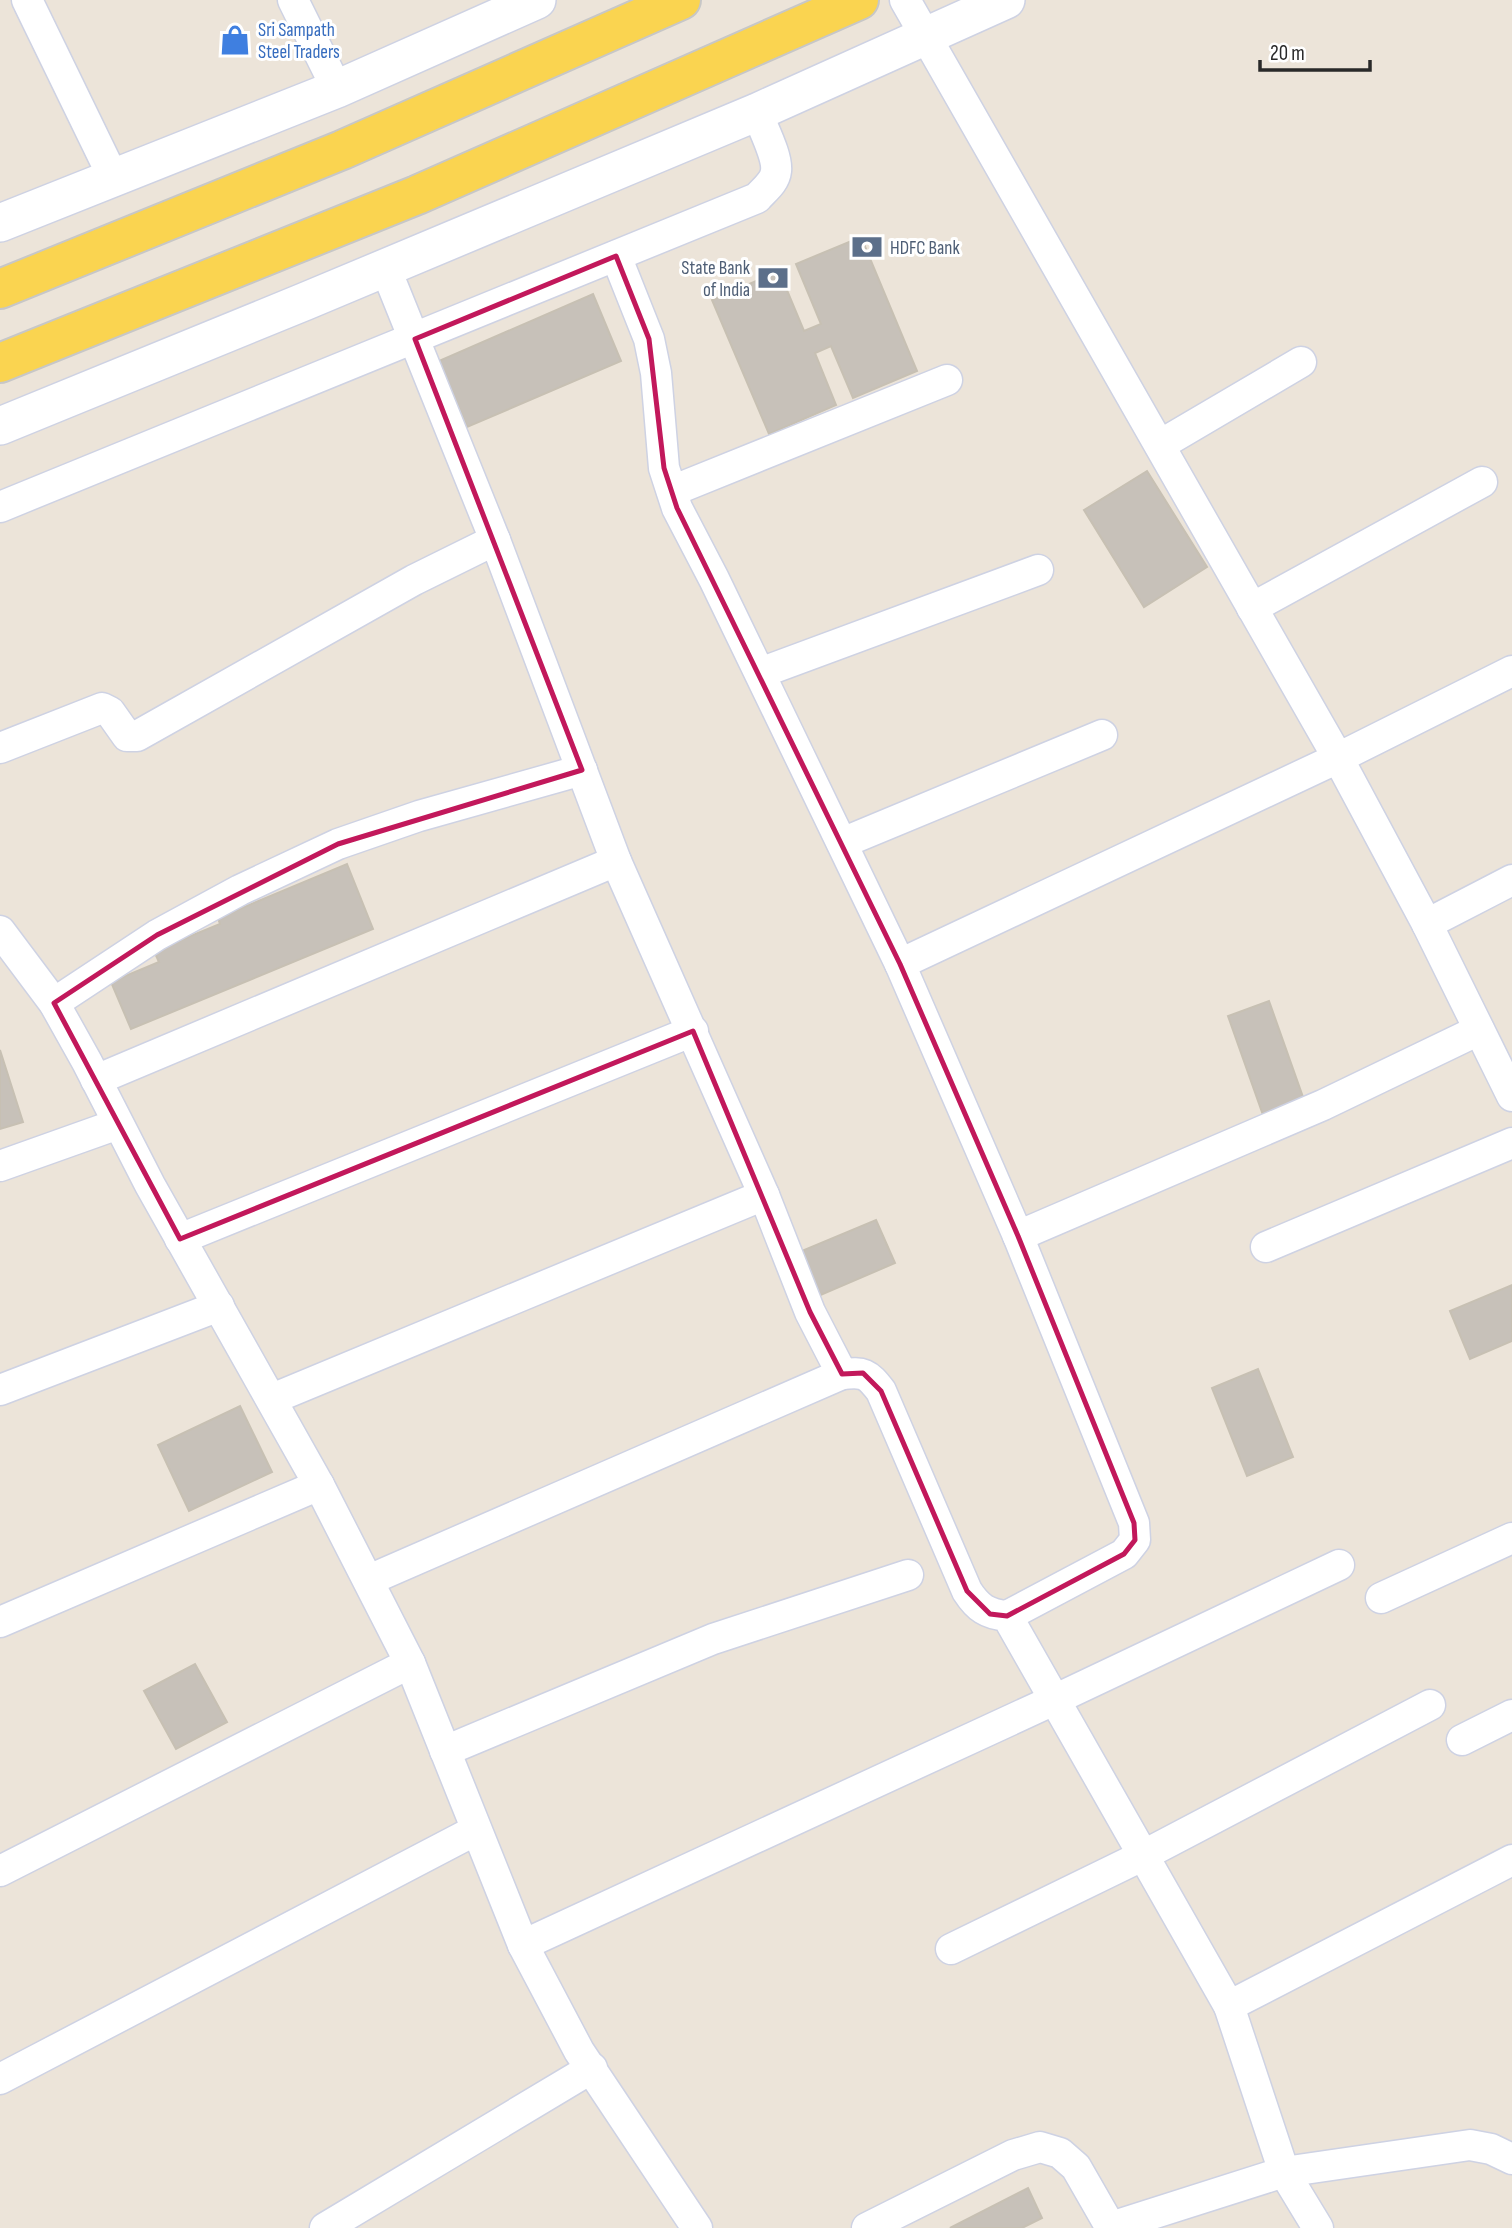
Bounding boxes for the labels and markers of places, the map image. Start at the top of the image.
place label: Sri Sampath Steel Traders [258,19,340,64]
shop icon: Sri Sampath Steel Traders [218,23,252,57]
bank icon: HDFC Bank [850,230,884,264]
place label: HDFC Bank [890,237,960,260]
place label: State Bank of India [681,257,751,302]
bank icon: State Bank of India [756,261,790,295]

